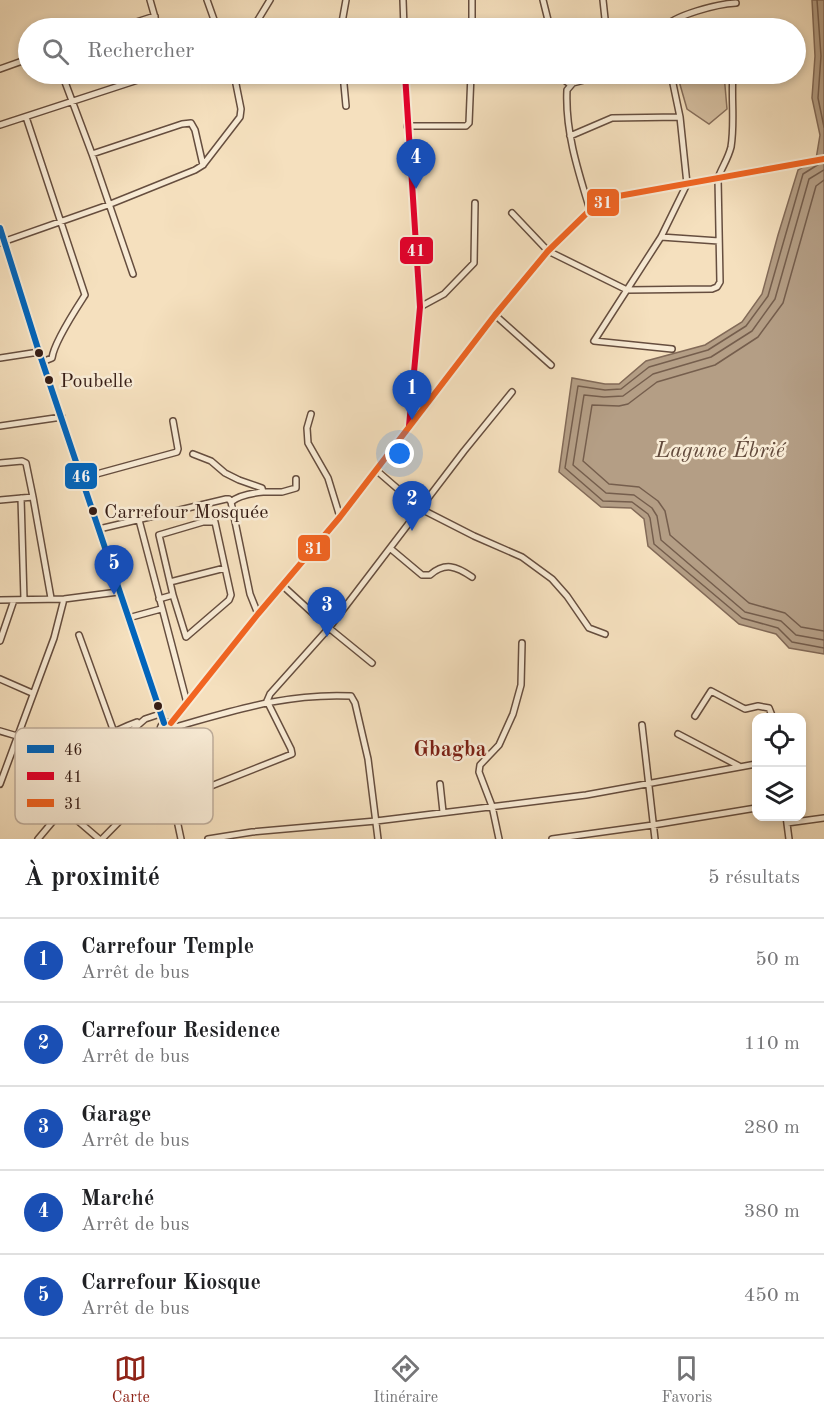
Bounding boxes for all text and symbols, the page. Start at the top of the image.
search box [18,18,806,84]
icon: search [39,35,72,68]
text: Rechercher [87,40,194,62]
pin: 4 [396,140,436,189]
line badge: 31 [586,188,620,217]
text: 31 [594,196,612,212]
line badge: 41 [399,236,434,265]
text: 41 [407,244,425,260]
unlabelled marker [33,347,45,359]
pin: 1 [392,370,432,420]
place label: Poubelle [60,372,133,392]
marker: Poubelle [43,374,55,386]
water label: Lagune Ébrié [654,436,787,462]
your location [385,439,414,468]
line badge: 46 [64,462,98,490]
text: 46 [72,470,90,486]
pin: 2 [392,482,432,531]
place label: Carrefour Mosquée [104,503,268,523]
marker: Carrefour Mosquée [87,505,99,517]
line badge: 31 [297,534,331,562]
text: 31 [305,542,323,558]
pin: 5 [94,546,134,595]
pin: 3 [308,588,346,637]
unlabelled marker [152,700,164,712]
map controls [752,713,806,821]
button: locate [752,713,806,767]
legend [15,728,213,824]
district label: Gbagba [413,739,487,761]
text: 46 [64,743,83,759]
button: layers [752,767,806,821]
text: 41 [64,770,83,786]
text: 31 [64,797,83,813]
text: À proximité [24,865,160,891]
text: 5 résultats [708,868,800,888]
text: Carrefour Temple [81,936,254,958]
text: 1 [38,950,49,970]
text: 50 m [755,950,800,970]
text: Arrêt de bus [81,963,189,983]
text: Carrefour Residence [81,1020,280,1042]
text: 2 [38,1034,49,1054]
text: 110 m [744,1034,800,1054]
text: Arrêt de bus [81,1047,189,1067]
text: Garage [81,1104,151,1126]
text: 3 [38,1118,49,1138]
text: 280 m [744,1118,800,1138]
text: Arrêt de bus [81,1131,189,1151]
text: Marché [81,1188,154,1210]
text: 4 [38,1202,49,1222]
text: 380 m [744,1202,800,1222]
text: Arrêt de bus [81,1215,189,1235]
text: Carrefour Kiosque [81,1272,261,1294]
text: 5 [38,1286,49,1306]
text: 450 m [744,1286,800,1306]
text: Arrêt de bus [81,1299,189,1319]
tab: Carte [112,1352,150,1408]
tab: Itinéraire [373,1352,438,1408]
tab: Favoris [662,1352,712,1408]

